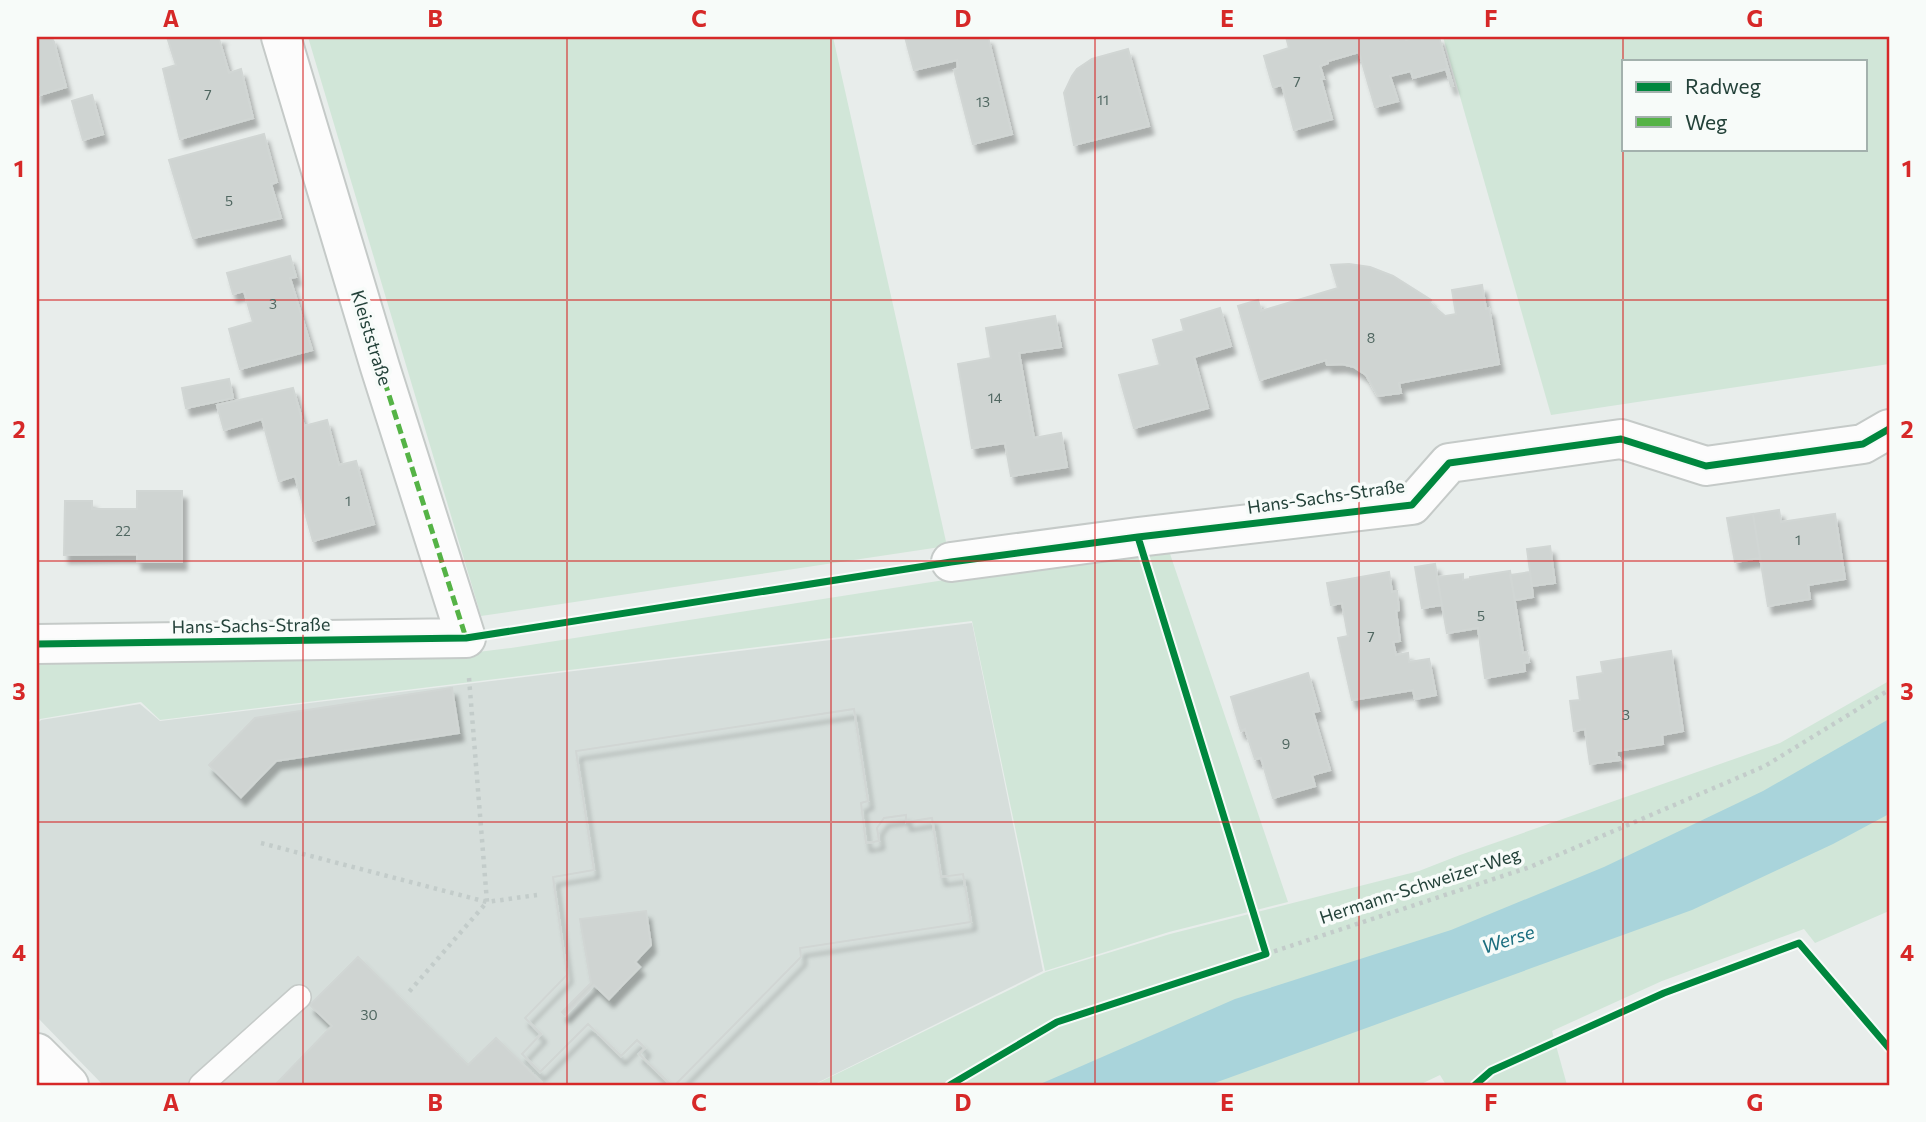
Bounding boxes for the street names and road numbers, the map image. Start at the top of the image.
street label: Kleiststraße [347,287,397,388]
street label: Hans-Sachs-Straße [1246,474,1406,518]
street label: Hans-Sachs-Straße [172,613,330,637]
street label: Hermann-Schweizer-Weg [1316,842,1523,928]

